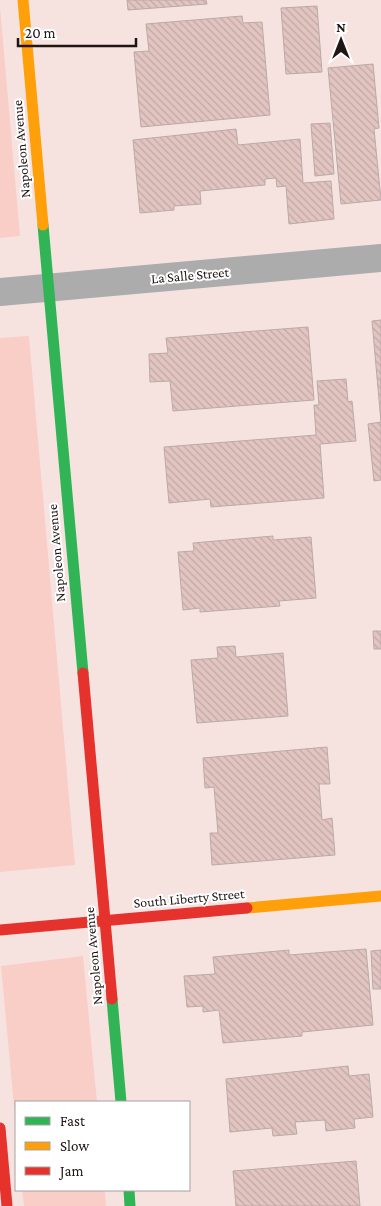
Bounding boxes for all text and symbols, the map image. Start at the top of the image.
scale bar [18,15,135,47]
north arrow [316,15,366,65]
text: N [336,19,346,35]
text: 20 m [25,25,56,41]
street label: Napoleon Avenue [9,99,33,199]
street label: La Salle Street [150,264,230,286]
street label: Napoleon Avenue [44,503,68,603]
street label: South Liberty Street [133,885,245,911]
street label: Napoleon Avenue [81,906,105,1006]
legend [15,1101,190,1191]
text: Fast [60,1113,86,1129]
text: Slow [60,1138,90,1154]
text: Jam [58,1163,83,1180]

